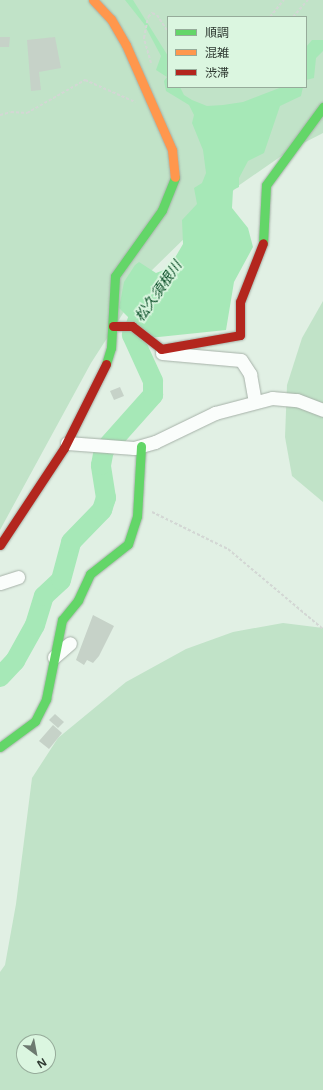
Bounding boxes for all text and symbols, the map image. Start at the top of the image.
legend [167,16,307,88]
text: 順調 [205,24,229,41]
text: 混雑 [205,44,229,61]
text: 渋滞 [205,64,229,81]
water label: 松久須根川 [131,258,185,324]
north arrow [16,1034,56,1074]
text: N [34,1055,50,1072]

